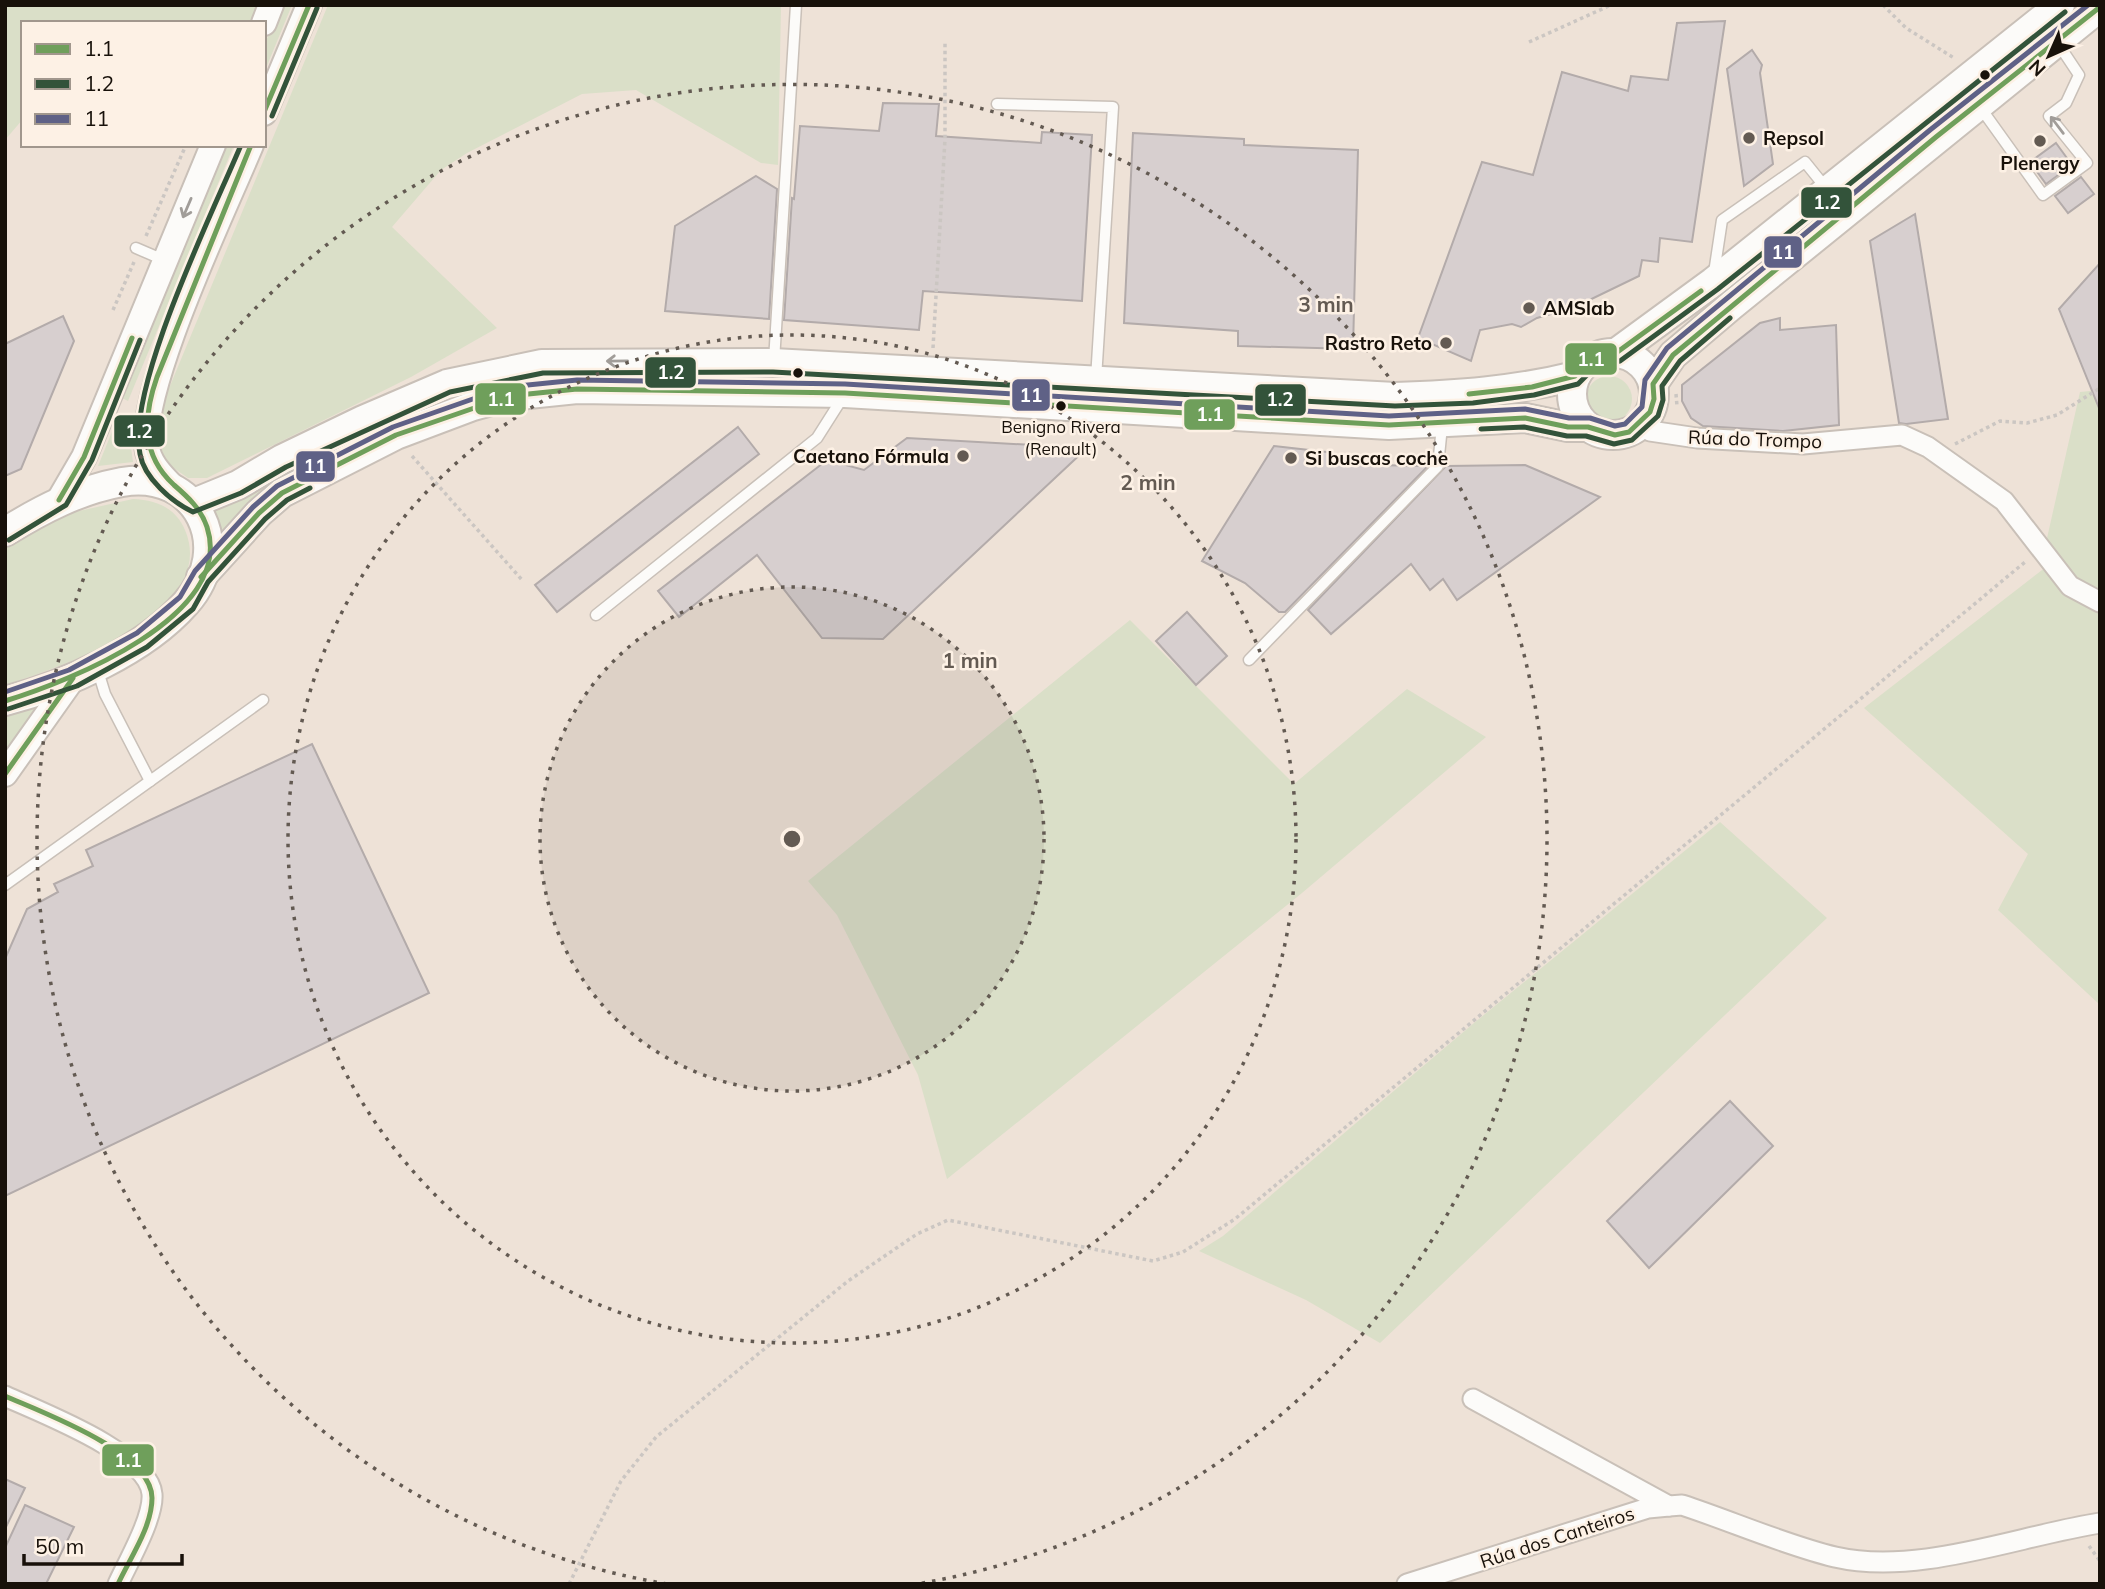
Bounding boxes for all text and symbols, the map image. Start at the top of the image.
legend [21,21,266,147]
north arrow [2014,21,2084,91]
text: 1.1 [84,35,114,61]
text: N [2023,54,2051,82]
unlabelled marker [1978,68,1992,82]
text: 1.2 [84,70,114,96]
text: 11 [84,105,109,131]
one-way arrow [2050,115,2065,134]
place label: Repsol [1763,126,1824,150]
marker: Repsol [1741,130,1757,146]
marker: Plenergy [2032,133,2048,149]
place label: Plenergy [2000,151,2080,175]
line badge: 1.2 [1800,186,1853,219]
text: 1.2 [1813,190,1841,214]
one-way arrow [179,197,192,219]
line badge: 11 [1763,235,1803,269]
text: 11 [1772,240,1794,264]
text: 3 min [1298,291,1354,317]
place label: AMSlab [1543,296,1615,320]
marker: AMSlab [1521,300,1537,316]
place label: Rastro Reto [1325,331,1432,355]
marker: Rastro Reto [1438,335,1454,351]
line badge: 1.1 [1564,342,1618,376]
text: 1.1 [1577,347,1605,371]
one-way arrow [606,355,629,368]
line badge: 1.2 [644,356,697,389]
text: 1.2 [657,360,685,384]
unlabelled marker [791,366,805,380]
line badge: 11 [1011,378,1051,412]
line badge: 1.1 [474,382,527,416]
text: 11 [1020,383,1042,407]
line badge: 1.2 [1254,383,1307,417]
text: 1.1 [487,387,515,411]
text: 1.2 [1266,387,1294,411]
line badge: 1.1 [1183,398,1236,431]
marker: Benigno Rivera (Renault) [1054,399,1068,413]
text: 1.1 [1196,402,1224,426]
line badge: 1.2 [113,414,166,448]
place label: Benigno Rivera (Renault) [1001,416,1121,459]
text: 1.2 [125,419,153,443]
street label: Rúa do Trompo [1687,425,1823,453]
place label: Caetano Fórmula [793,444,949,468]
place label: Si buscas coche [1305,446,1448,470]
marker: Caetano Fórmula [955,448,971,464]
line badge: 11 [295,450,336,483]
marker: Si buscas coche [1283,450,1299,466]
text: 11 [304,454,326,478]
text: 2 min [1120,469,1176,495]
text: 1 min [942,647,998,673]
centre of rings [780,827,804,851]
line badge: 1.1 [101,1443,155,1477]
text: 1.1 [114,1448,142,1472]
street label: Rúa dos Canteiros [1477,1501,1637,1573]
scale bar [24,1522,182,1566]
text: 50 m [35,1533,84,1559]

